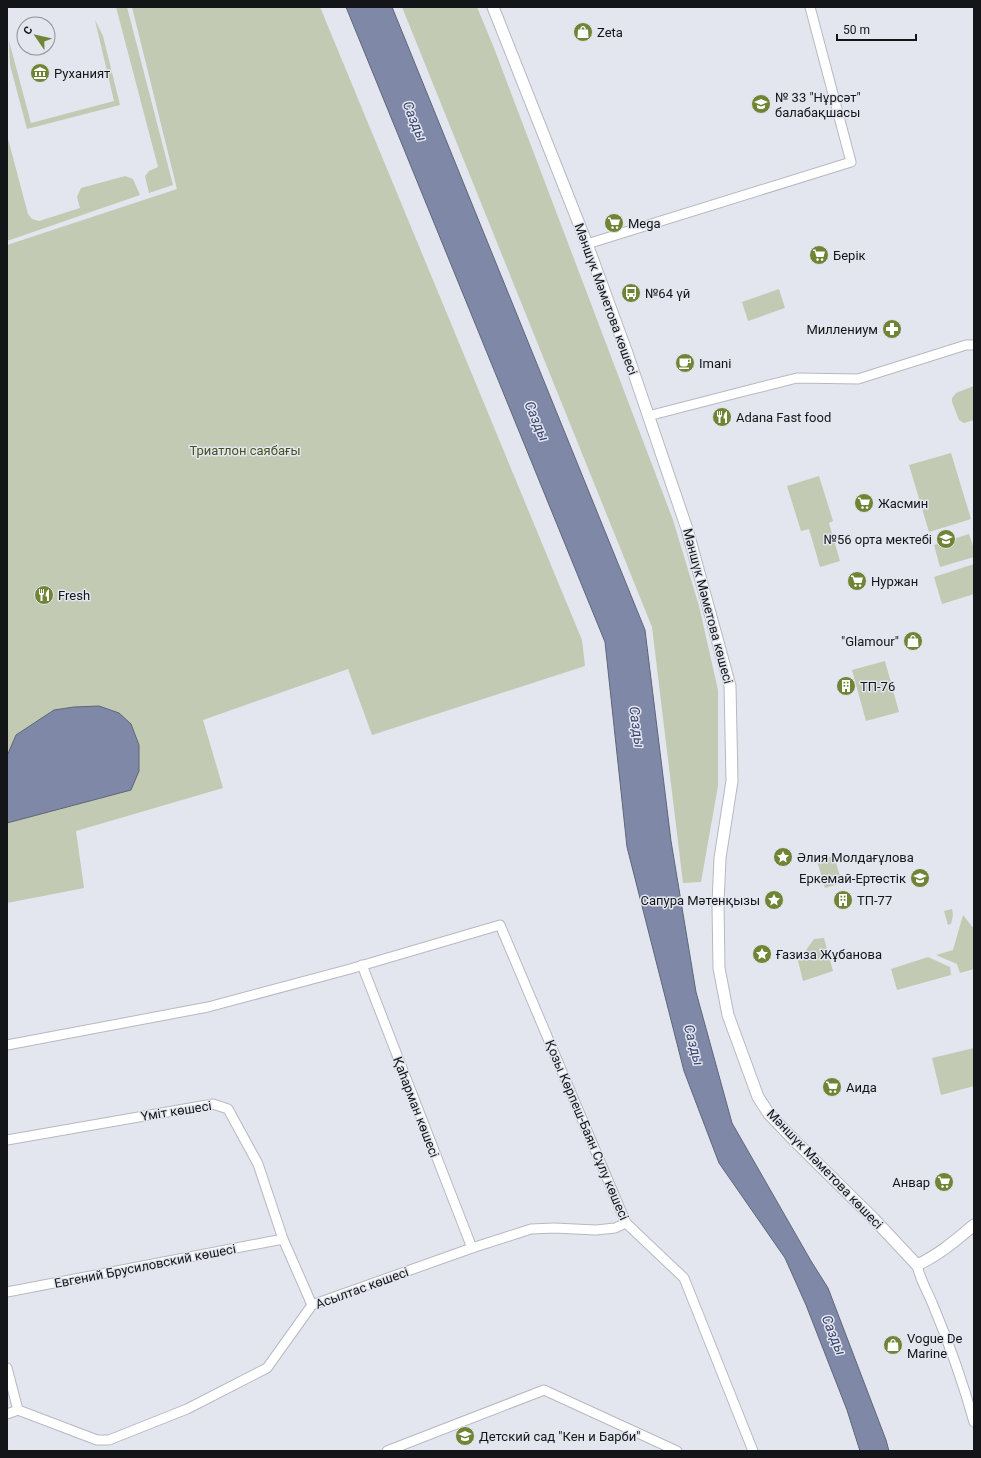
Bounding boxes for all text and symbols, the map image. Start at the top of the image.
north arrow [16,16,56,56]
scale bar [837,16,916,42]
shop icon: Zeta [572,21,594,43]
text: 50 m [843,23,870,37]
text: С [21,24,36,37]
place label: Zeta [597,25,623,40]
museum icon: Руханият [29,62,51,84]
place label: Руханият [54,66,110,81]
place label: № 33 "Нұрсәт" балабақшасы [775,90,861,120]
school or university icon: № 33 "Нұрсәт" балабақшасы [750,93,772,115]
water label: Сазды [400,99,430,143]
supermarket icon: Mega [603,212,625,234]
place label: Mega [628,216,661,231]
street label: Мәншүк Мәметова көшесі [572,221,640,377]
supermarket icon: Берік [808,244,830,266]
place label: Берік [833,248,866,263]
bus stop icon: №64 үй [620,282,642,304]
place label: №64 үй [645,286,690,301]
pharmacy icon: Миллениум [881,318,903,340]
place label: Миллениум [806,322,878,337]
cafe icon: Imani [674,352,696,374]
place label: Imani [699,356,731,371]
water label: Сазды [521,399,553,443]
restaurant icon: Adana Fast food [711,406,733,428]
place label: Adana Fast food [736,410,831,425]
park label: Триатлон саябағы [189,443,301,458]
supermarket icon: Жасмин [853,492,875,514]
place label: Жасмин [878,496,928,511]
street label: Мәншүк Мәметова көшесі [680,527,736,685]
school or university icon: №56 орта мектебі [935,528,957,550]
place label: №56 орта мектебі [824,532,932,547]
supermarket icon: Нуржан [846,570,868,592]
place label: Нуржан [871,574,918,589]
restaurant icon: Fresh [33,584,55,606]
place label: Fresh [58,588,90,603]
shop icon: "Glamour" [902,630,924,652]
place label: "Glamour" [841,634,899,649]
building icon: ТП-76 [835,675,857,697]
place label: ТП-76 [860,679,895,694]
water label: Сазды [626,705,648,749]
place icon: Әлия Молдағұлова [772,846,794,868]
place label: Әлия Молдағұлова [797,850,914,865]
school or university icon: Еркемай-Ертөстік [909,867,931,889]
place label: Еркемай-Ертөстік [799,871,906,886]
place icon: Сапура Мәтенқызы [763,889,785,911]
building icon: ТП-77 [832,889,854,911]
place label: Сапура Мәтенқызы [640,893,760,908]
place label: ТП-77 [857,893,892,908]
place icon: Ғазиза Жұбанова [751,943,773,965]
place label: Ғазиза Жұбанова [776,947,882,962]
water label: Сазды [681,1023,707,1067]
street label: Қозы Көрпеш-Баян Сұлу көшесі [542,1038,632,1222]
street label: Қаһарман көшесі [390,1054,442,1160]
supermarket icon: Аида [821,1076,843,1098]
place label: Аида [846,1080,877,1095]
street label: Үміт көшесі [140,1098,212,1124]
street label: Мәншүк Мәметова көшесі [764,1106,886,1232]
supermarket icon: Анвар [933,1171,955,1193]
place label: Анвар [892,1175,930,1190]
street label: Евгений Брусиловский көшесі [53,1241,237,1291]
street label: Асылтас көшесі [313,1264,411,1312]
water label: Сазды [819,1313,849,1357]
place label: Vogue De Marine [907,1331,963,1361]
shop icon: Vogue De Marine [882,1334,904,1356]
school or university icon: Детский сад "Кен и Барби" [454,1425,476,1447]
place label: Детский сад "Кен и Барби" [479,1429,640,1444]

